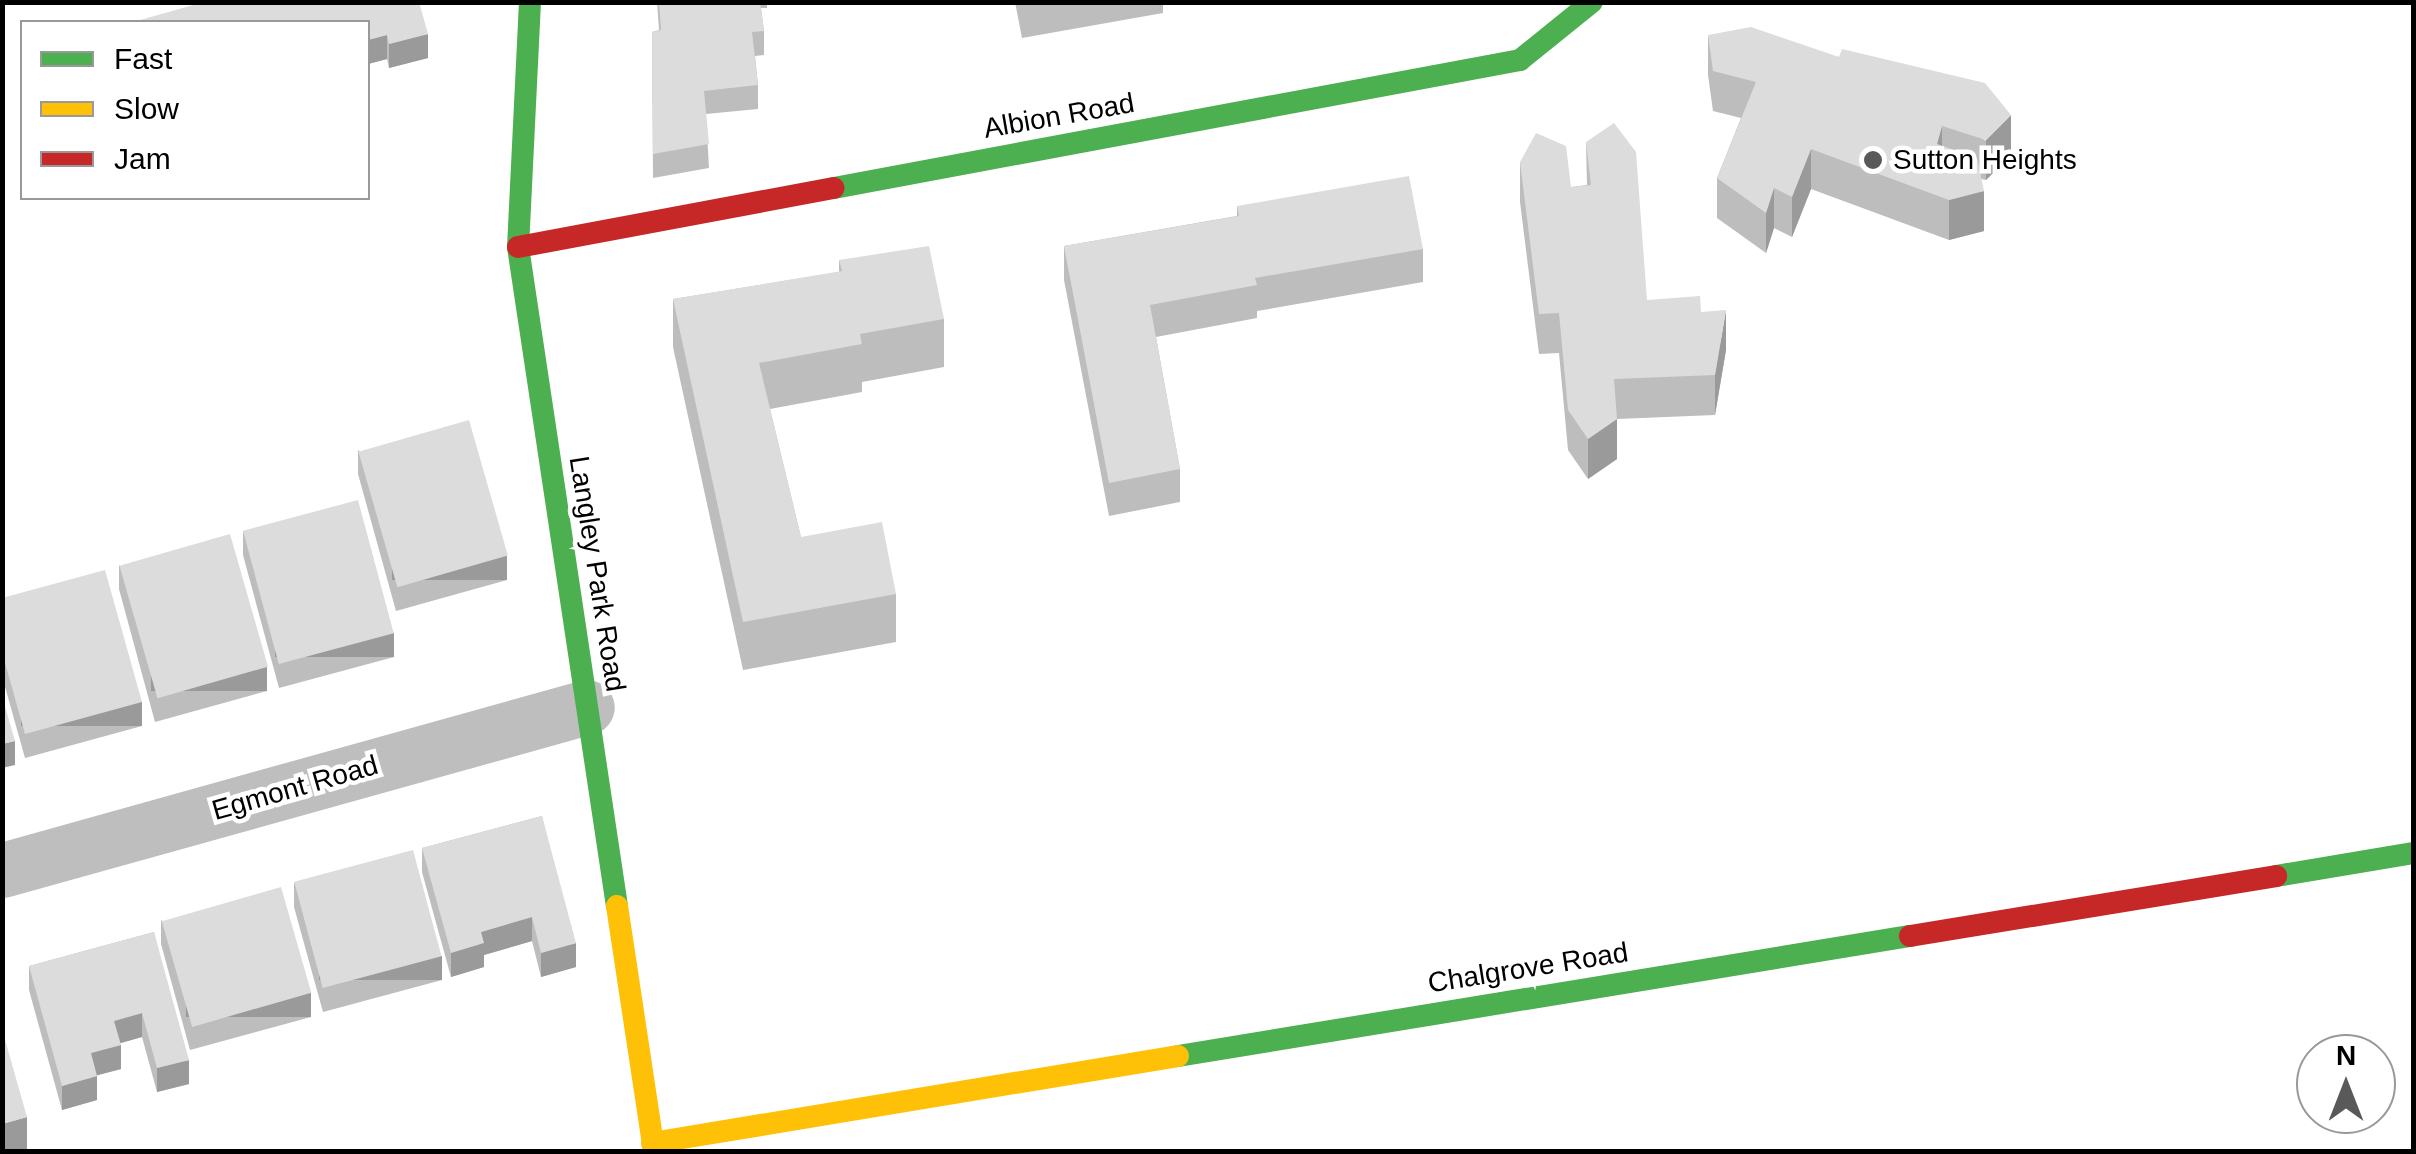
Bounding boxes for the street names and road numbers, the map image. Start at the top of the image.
street label: Albion Road [981,86,1137,146]
street label: Langley Park Road [562,454,632,694]
street label: Egmont Road [208,748,382,828]
street label: Chalgrove Road [1425,936,1631,1000]

